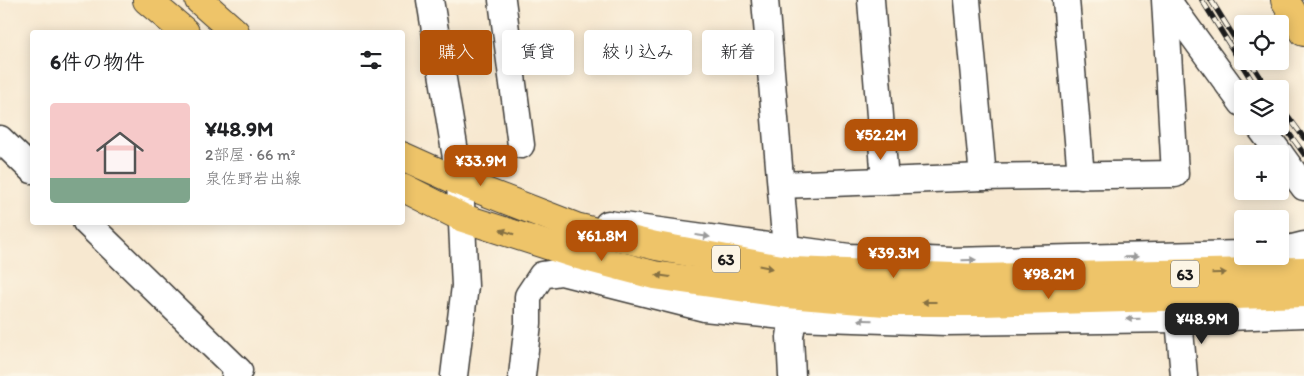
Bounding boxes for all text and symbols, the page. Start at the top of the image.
map controls [1234,15,1289,265]
button: locate [1234,15,1289,70]
chip: 購入 [420,30,492,75]
chip: 賃貸 [502,30,574,75]
chip: 絞り込み [584,30,692,75]
chip: 新着 [702,30,774,75]
icon: filters [357,46,385,74]
text: 6件の物件 [50,49,145,74]
button: layers [1234,80,1289,135]
text: ¥48.9M [205,116,274,141]
pin: ¥52.2M [840,119,922,161]
icon: home [90,123,150,183]
text: ¥52.2M [856,125,906,144]
pin: ¥33.9M [440,144,522,187]
text: 2部屋 · 66 m² [205,145,295,164]
button: + [1234,145,1289,200]
text: ¥33.9M [455,151,507,170]
text: 泉佐野岩出線 [205,169,301,188]
button: − [1234,210,1289,265]
pin: ¥61.8M [561,220,643,262]
text: ¥61.8M [577,226,627,245]
one-way arrow [499,228,514,236]
one-way arrow [695,233,711,241]
pin: ¥39.3M [853,236,935,279]
text: ¥39.3M [868,243,920,262]
road number: 63 [712,245,740,272]
one-way arrow [1123,252,1139,260]
one-way arrow [961,256,977,264]
pin: ¥98.2M [1008,258,1090,300]
road number: 63 [1171,260,1199,288]
one-way arrow [758,263,774,271]
text: ¥98.2M [1023,264,1075,283]
one-way arrow [1212,269,1228,277]
one-way arrow [655,272,671,280]
one-way arrow [921,298,937,306]
pin: ¥48.9M [1161,302,1243,345]
text: ¥48.9M [1176,309,1228,328]
one-way arrow [1125,315,1141,323]
one-way arrow [857,316,873,324]

